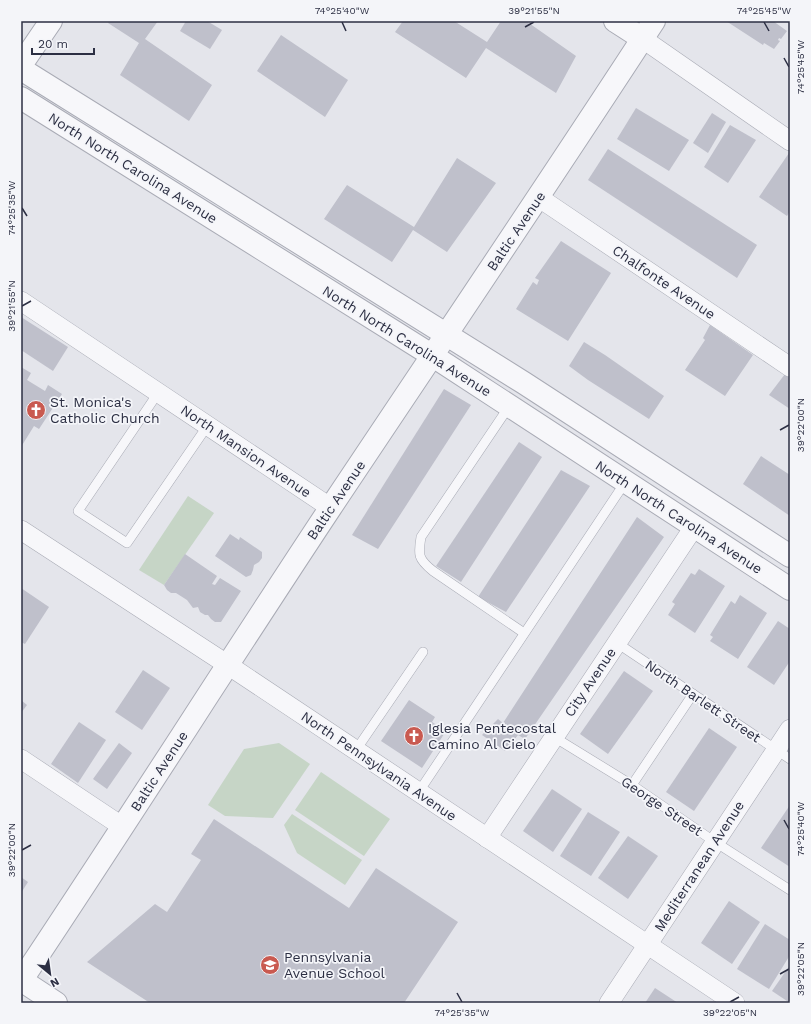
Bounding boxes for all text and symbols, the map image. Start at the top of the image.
text: 74°25'40"W [315,5,370,16]
text: 39°21'55"N [508,5,560,16]
text: 74°25'45"W [737,5,792,16]
scale bar [32,30,94,56]
text: 20 m [38,37,68,51]
text: 74°25'45"W [795,39,806,94]
street label: North North Carolina Avenue [46,109,220,227]
text: 74°25'35"W [6,180,17,235]
street label: Baltic Avenue [484,188,548,274]
street label: Chalfonte Avenue [610,242,718,322]
text: 39°21'55"N [6,280,17,332]
street label: North North Carolina Avenue [320,282,494,400]
place label: St. Monica's Catholic Church [50,394,160,426]
text: 39°22'00"N [795,398,806,452]
church icon: St. Monica's Catholic Church [25,399,47,421]
street label: North Mansion Avenue [178,401,314,501]
street label: Baltic Avenue [304,457,368,543]
street label: North North Carolina Avenue [593,457,765,577]
street label: City Avenue [561,644,619,720]
street label: North Barlett Street [642,656,764,746]
street label: North Pennsylvania Avenue [298,708,460,824]
place label: Iglesia Pentecostal Camino Al Cielo [428,720,557,752]
church icon: Iglesia Pentecostal Camino Al Cielo [403,725,425,747]
street label: Baltic Avenue [127,728,191,814]
street label: George Street [618,773,706,839]
street label: Mediterranean Avenue [651,798,747,934]
text: 74°25'40"W [795,801,806,856]
text: 39°22'00"N [6,823,17,877]
text: 39°22'05"N [795,942,806,996]
place label: Pennsylvania Avenue School [284,949,386,981]
north arrow [30,954,70,994]
school or university icon: Pennsylvania Avenue School [259,954,281,976]
text: N [48,975,61,990]
text: 74°25'35"W [435,1007,490,1018]
text: 39°22'05"N [703,1007,757,1018]

